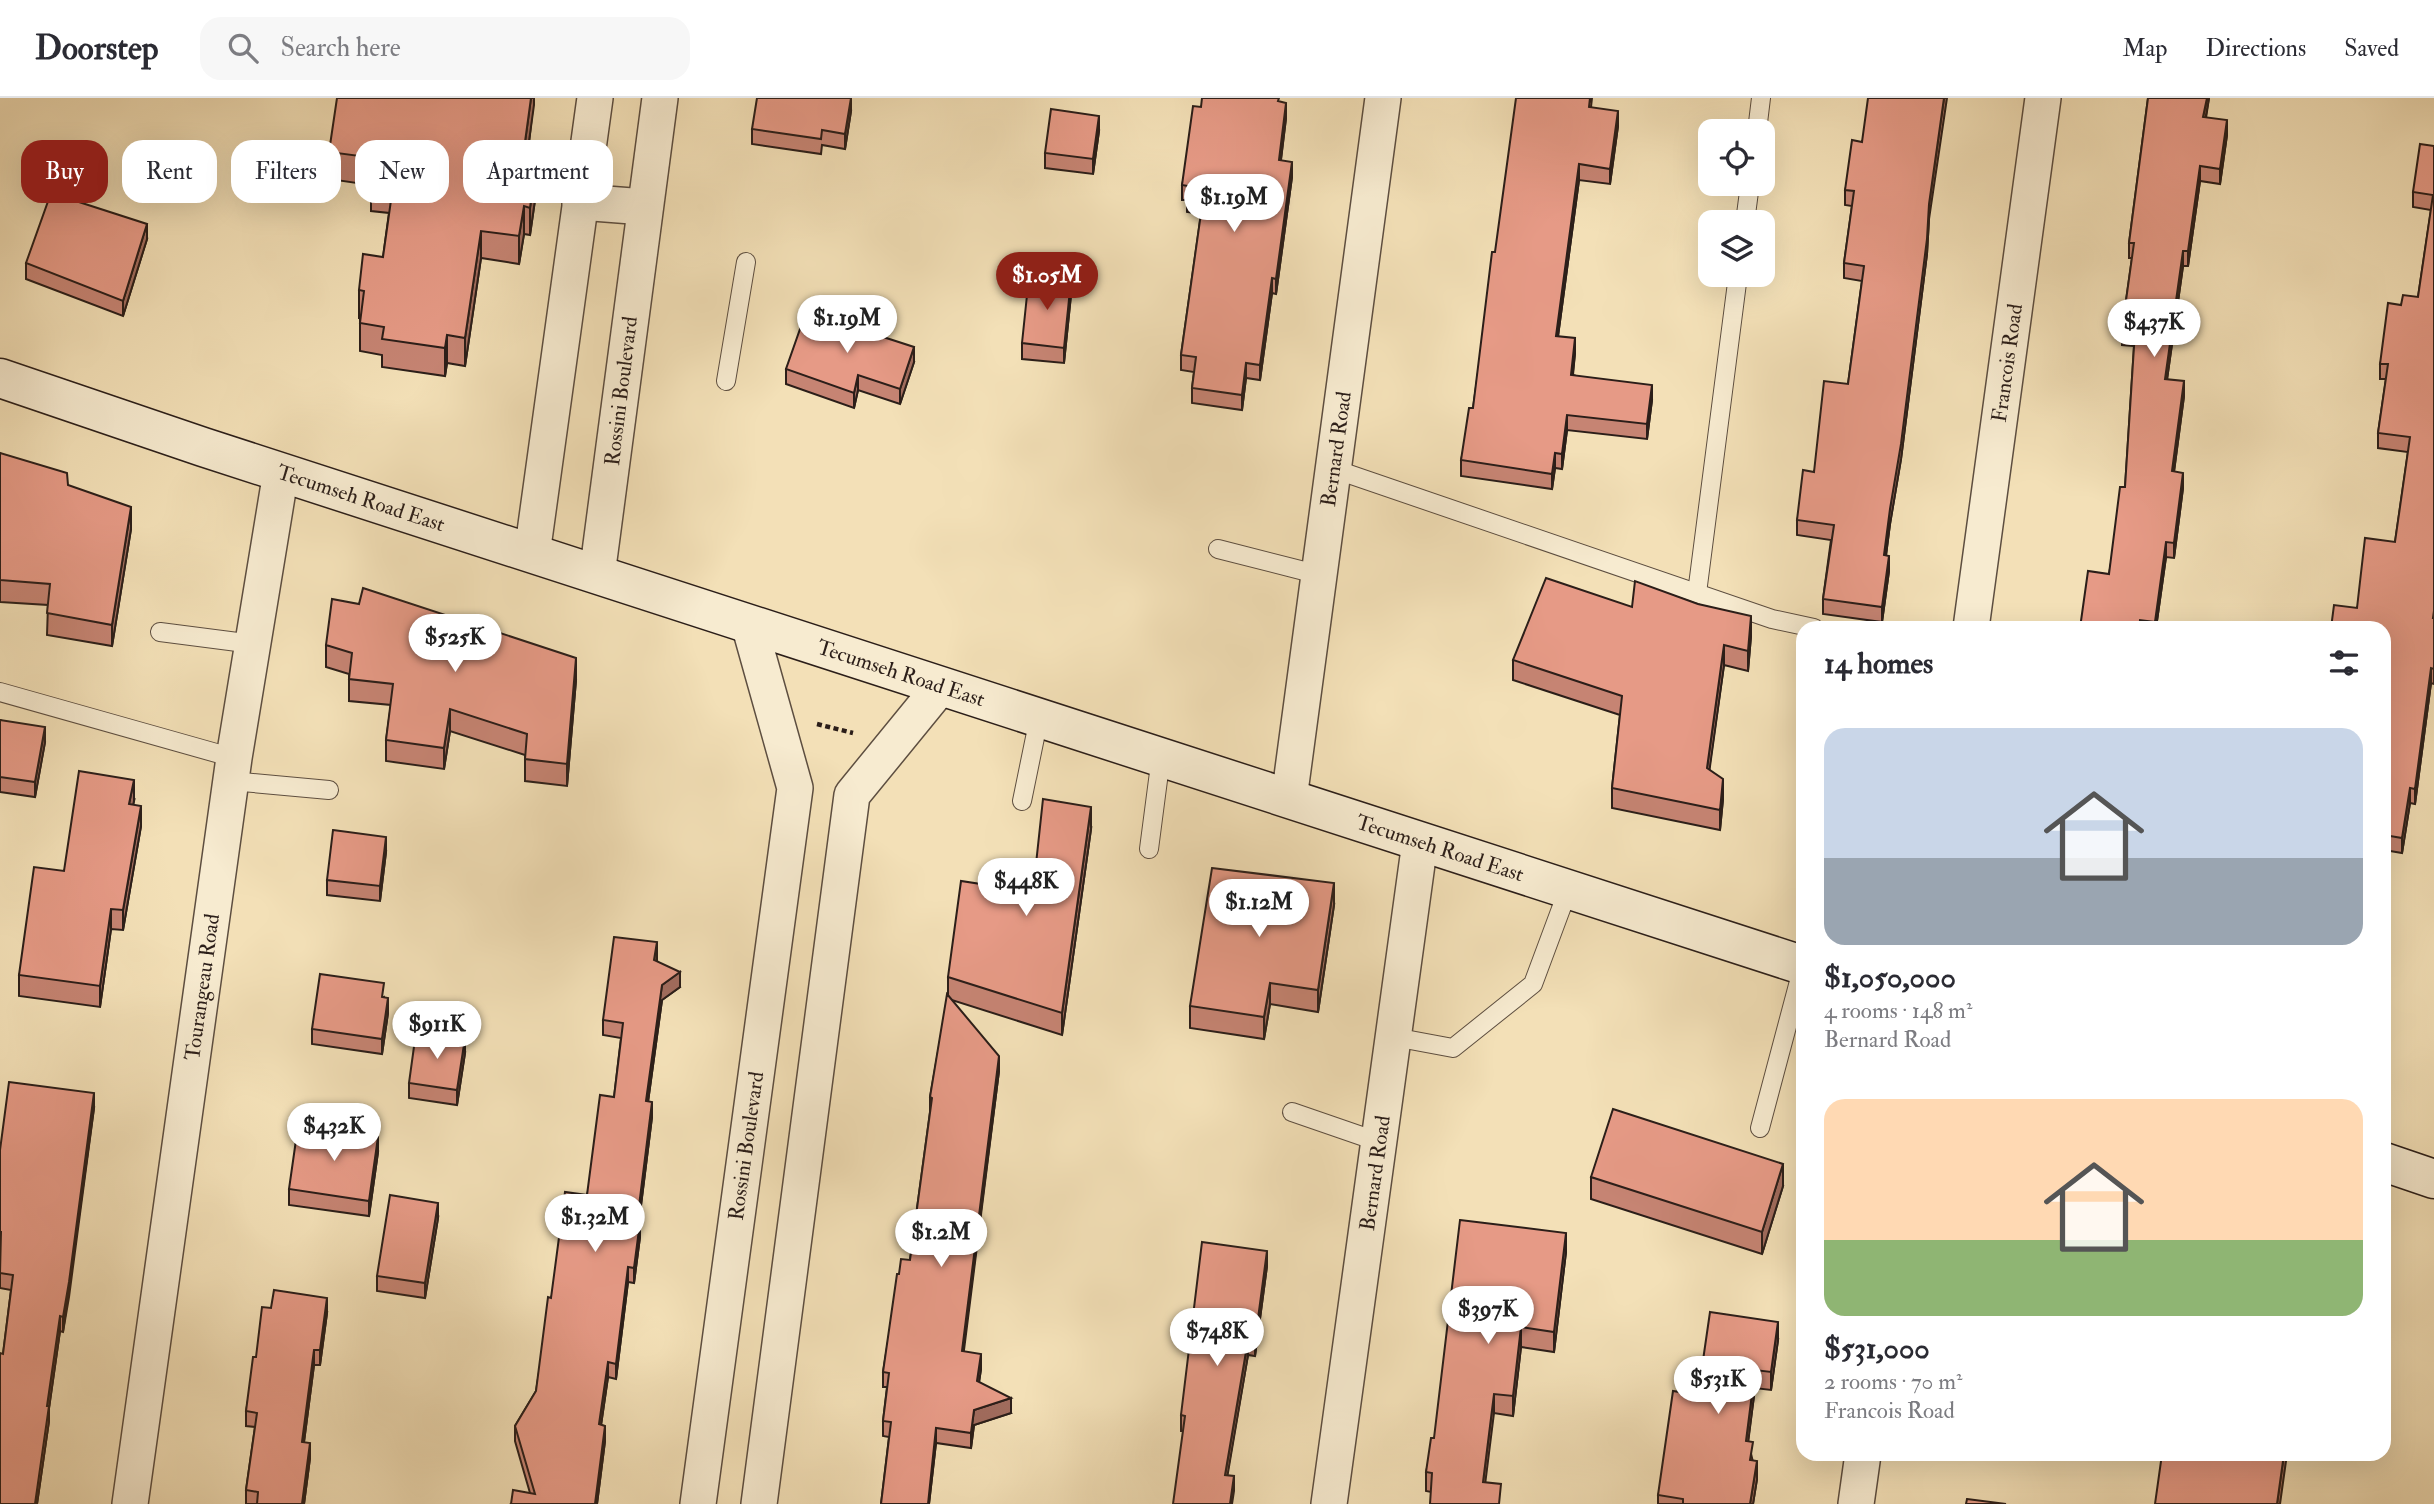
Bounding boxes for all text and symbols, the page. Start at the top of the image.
search box [200,17,690,80]
text: Doorstep [35,28,158,69]
icon: search [224,29,262,67]
text: Search here [280,32,401,64]
text: Map [2122,33,2167,64]
text: Directions [2205,33,2306,64]
text: Saved [2344,33,2399,64]
map controls [1698,119,1775,287]
button: locate [1698,119,1775,196]
chip: Buy [21,140,108,203]
chip: Rent [122,140,217,203]
chip: Filters [231,140,341,203]
chip: New [355,140,449,203]
chip: Apartment [463,140,613,203]
pin: $1.19M [1177,174,1291,234]
text: $1.19M [1200,182,1268,211]
button: layers [1698,210,1775,287]
pin: $1.05M [990,252,1104,312]
text: $1.05M [1012,260,1082,289]
pin: $1.19M [790,296,904,355]
pin: $437K [2105,300,2203,359]
street label: Francois Road [1986,301,2029,424]
text: $1.19M [813,303,881,332]
text: $437K [2124,307,2184,336]
street label: Rossini Boulevard [599,314,644,467]
street label: Bernard Road [1315,389,1358,508]
street label: Tecumseh Road East [274,459,448,538]
pin: $525K [406,614,504,674]
text: $525K [425,622,485,651]
street label: Tecumseh Road East [814,634,988,713]
icon: filters [2325,644,2363,682]
text: 14 homes [1824,645,1933,682]
icon: home [2031,773,2157,899]
street label: Tecumseh Road East [1353,809,1527,888]
pin: $448K [977,858,1075,918]
text: $448K [994,866,1058,895]
pin: $1.12M [1202,880,1316,939]
text: $1.12M [1225,887,1293,916]
street label: Tourangeau Road [179,911,226,1062]
text: $1,050,000 [1824,959,1956,996]
text: 4 rooms · 148 m² [1824,996,1972,1025]
pin: $911K [388,1002,486,1061]
text: $911K [408,1009,466,1038]
text: Bernard Road [1824,1025,1951,1054]
street label: Rossini Boulevard [723,1069,770,1222]
pin: $432K [285,1104,383,1163]
text: $432K [303,1111,365,1140]
street label: Bernard Road [1354,1113,1397,1232]
icon: home [2031,1144,2157,1270]
pin: $1.32M [538,1194,652,1254]
text: $1.32M [561,1202,629,1231]
pin: $1.2M [892,1210,990,1269]
text: $1.2M [911,1217,971,1246]
pin: $397K [1439,1286,1537,1346]
text: $397K [1458,1294,1518,1323]
pin: $748K [1168,1308,1266,1368]
text: $748K [1186,1316,1248,1345]
text: $531,000 [1824,1330,1930,1367]
pin: $531K [1669,1356,1767,1416]
text: $531K [1690,1364,1746,1393]
text: 2 rooms · 70 m² [1824,1367,1963,1396]
text: Francois Road [1824,1396,1955,1425]

